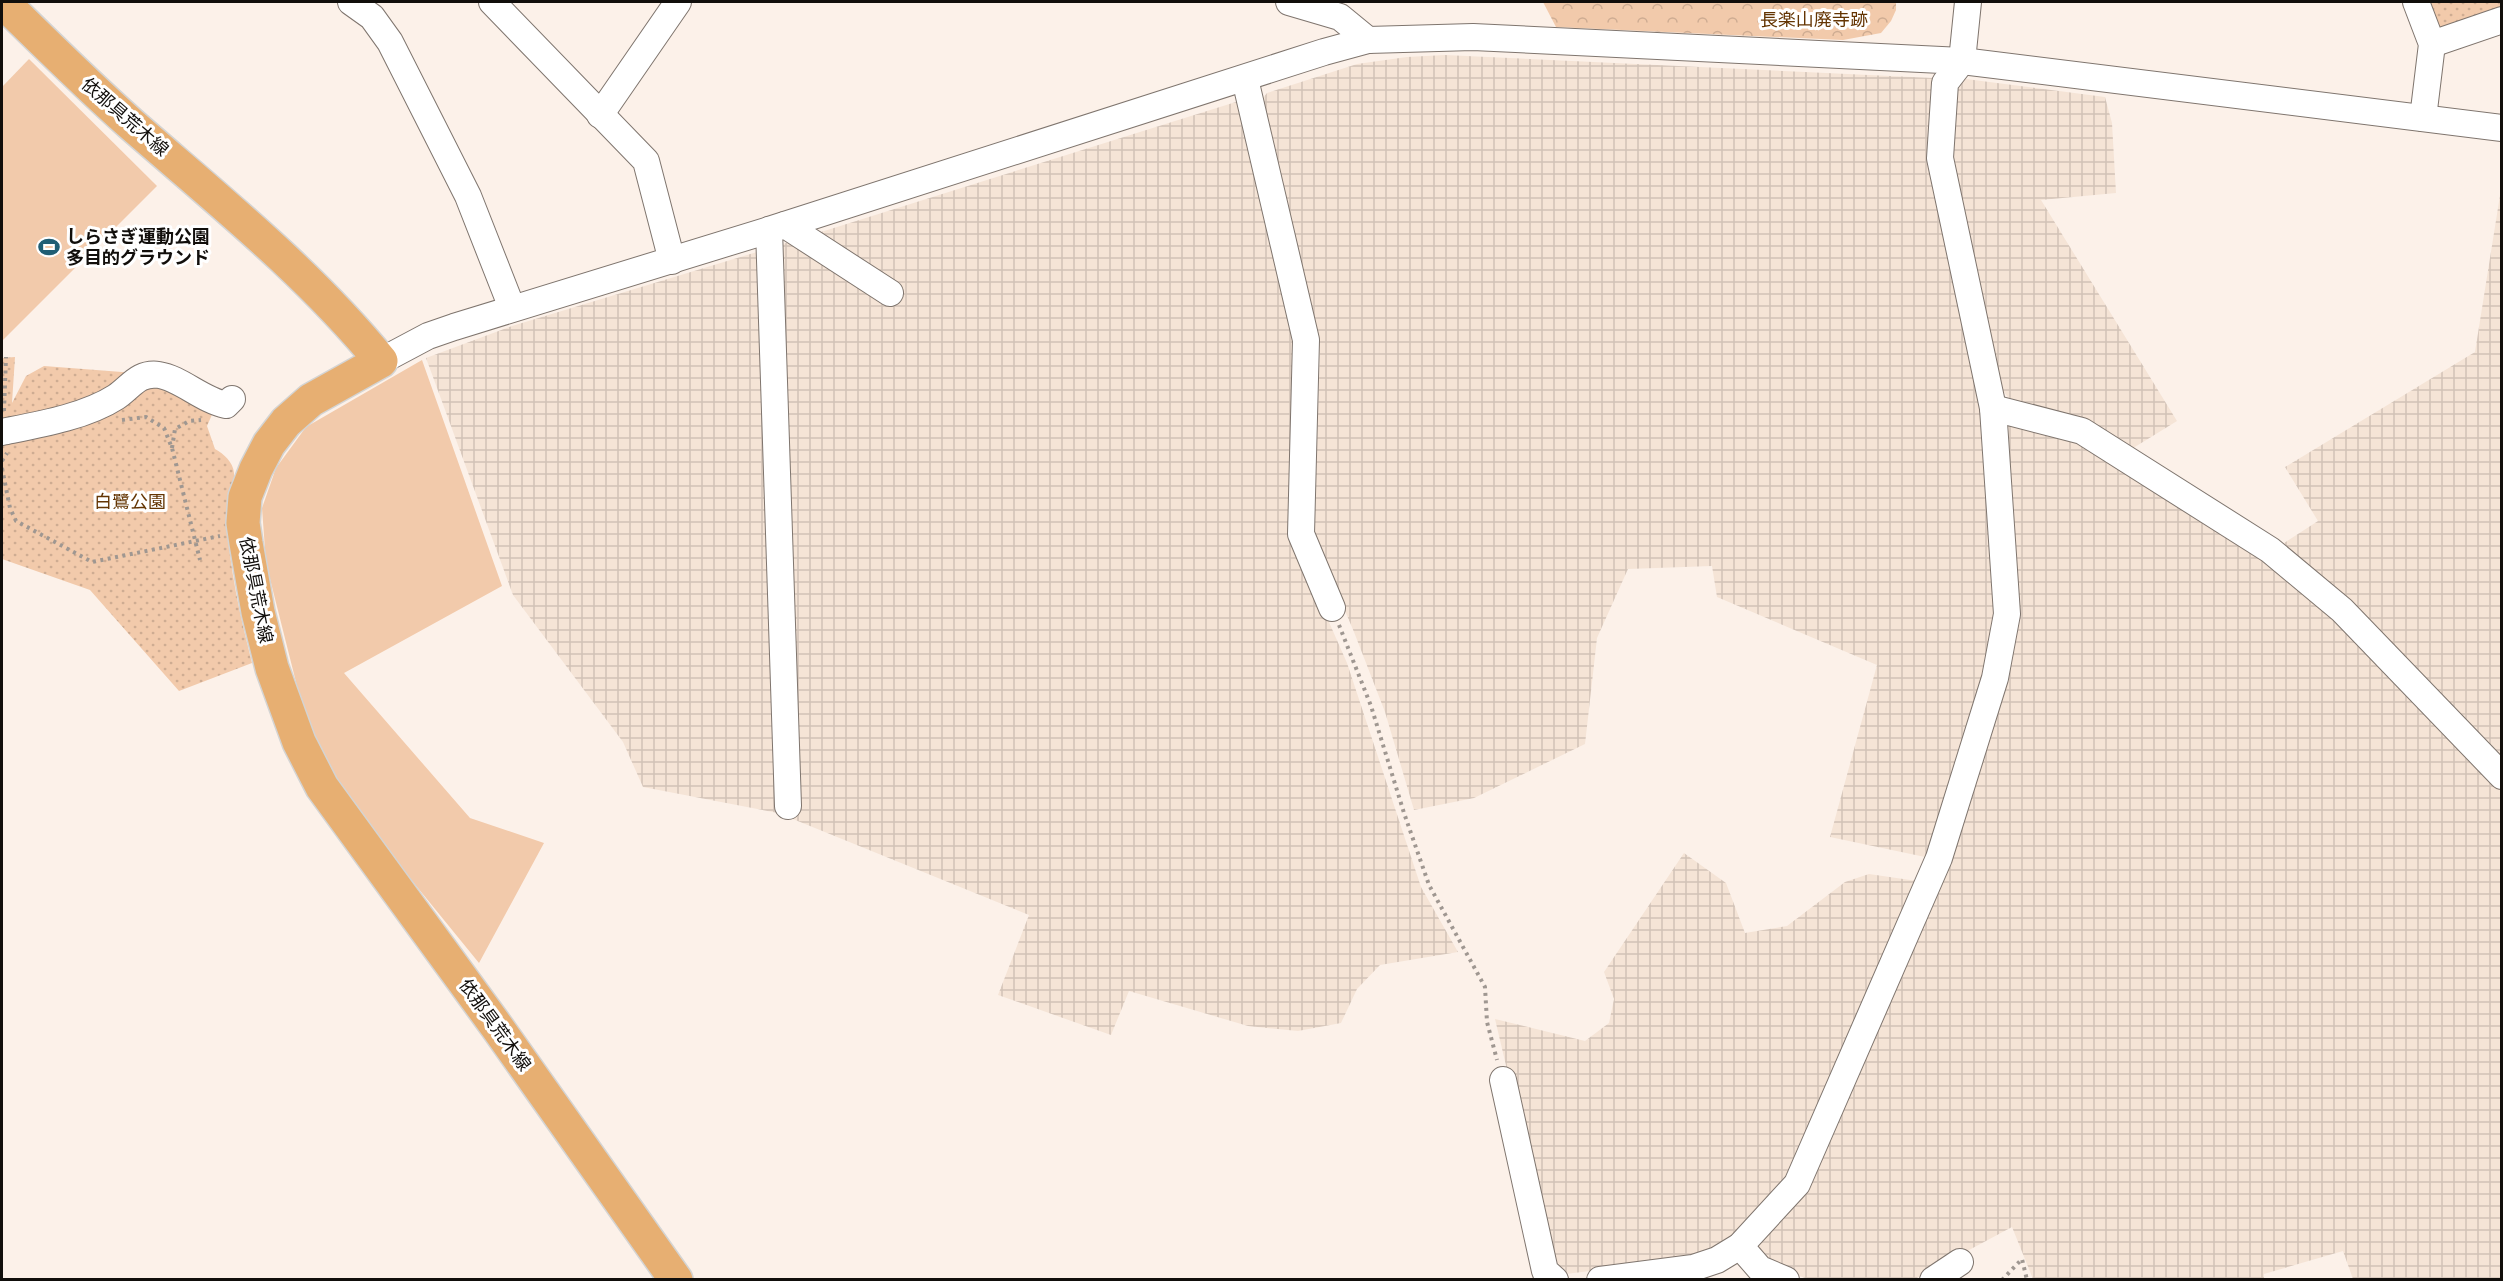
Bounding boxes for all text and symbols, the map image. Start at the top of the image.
park label: 長楽山廃寺跡 [1760,8,1868,31]
street label: 依那具荒木線 [77,73,174,161]
place label: しらさぎ運動公園 多目的グラウンド [66,225,210,269]
sports icon: しらさぎ運動公園 多目的グラウンド [37,235,61,259]
park label: 白鷺公園 [94,490,166,513]
street label: 依那具荒木線 [235,535,278,645]
street label: 依那具荒木線 [454,974,536,1075]

